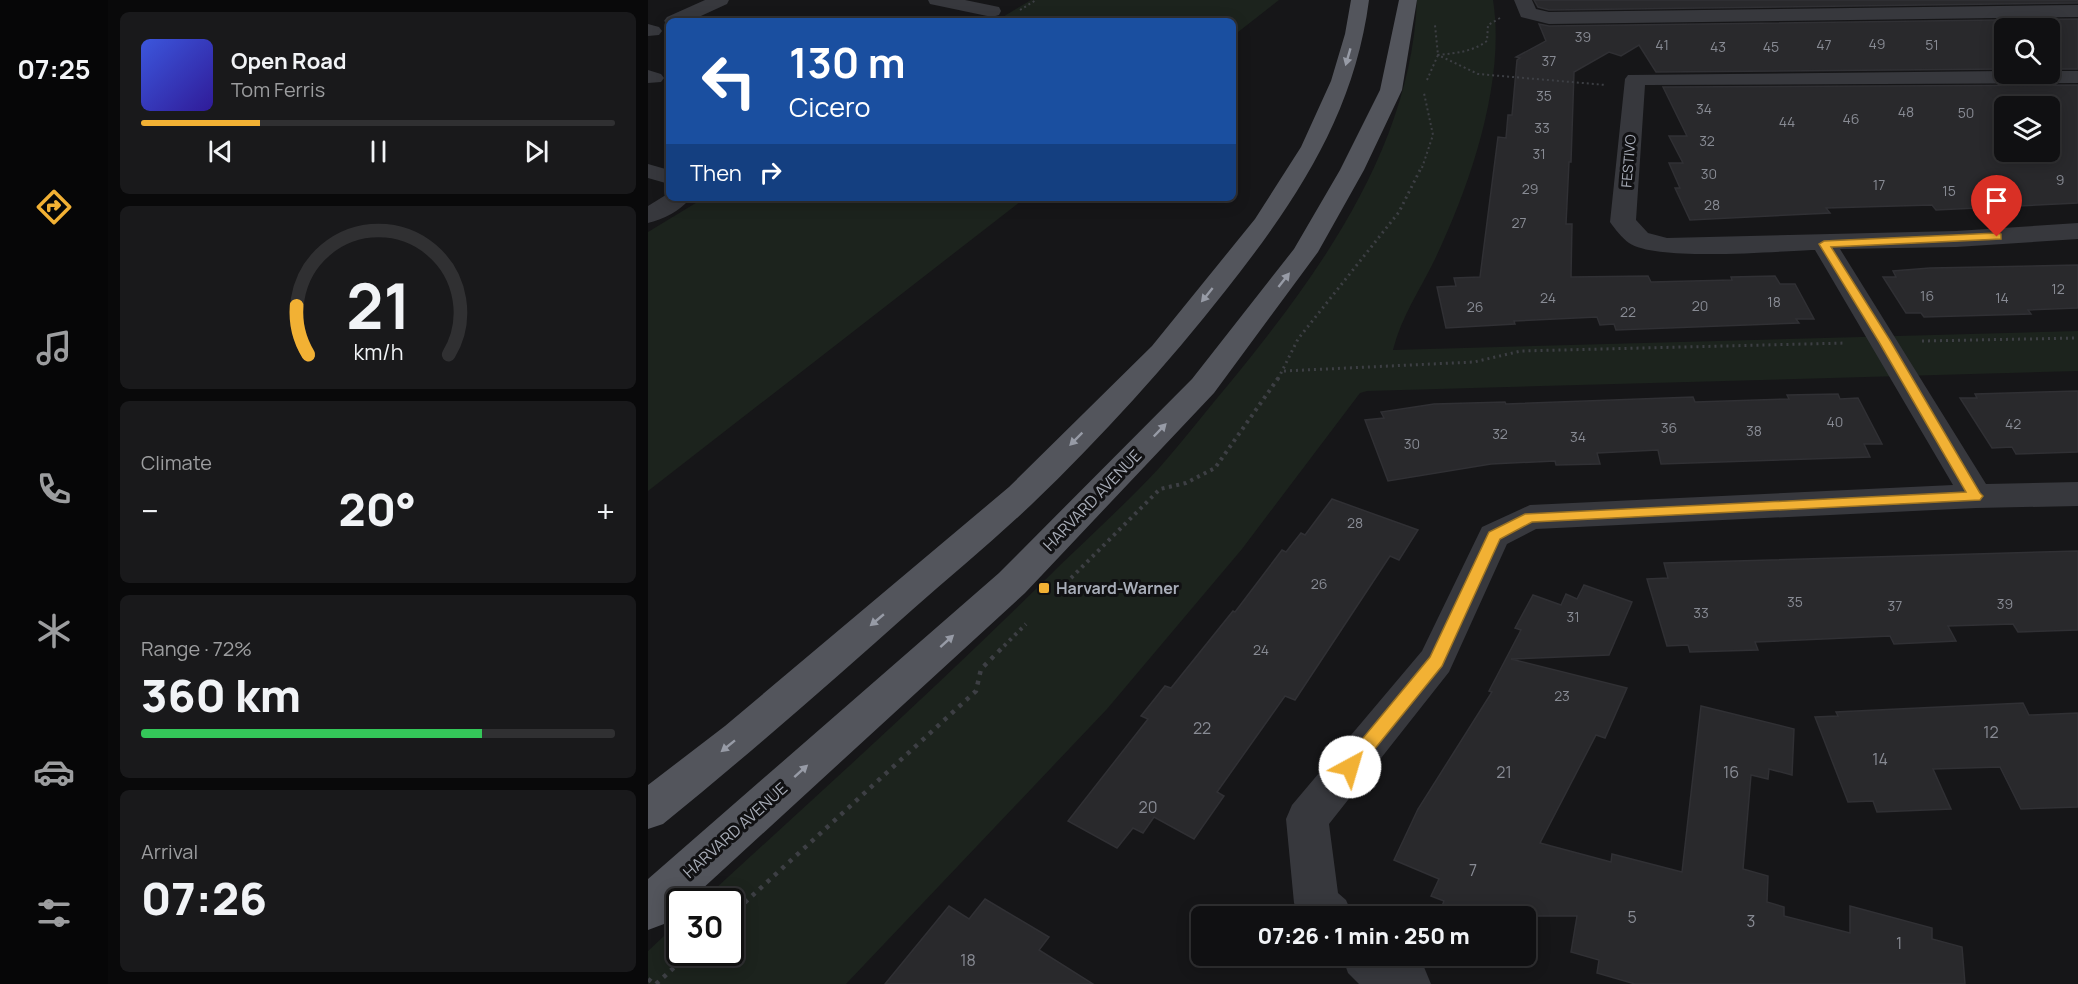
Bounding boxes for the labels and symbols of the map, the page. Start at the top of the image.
house number: 39 [1575,27,1591,46]
house number: 49 [1869,34,1885,53]
house number: 41 [1655,35,1669,54]
house number: 47 [1816,35,1832,54]
house number: 51 [1925,35,1939,54]
house number: 43 [1710,37,1726,56]
house number: 45 [1763,37,1779,56]
one-way arrow [1343,48,1352,66]
house number: 37 [1542,51,1556,70]
house number: 35 [1536,86,1552,105]
house number: 34 [1696,99,1712,118]
house number: 48 [1898,102,1914,121]
house number: 50 [1958,103,1974,122]
house number: 46 [1843,109,1859,128]
house number: 44 [1779,112,1795,131]
house number: 33 [1534,118,1550,137]
house number: 32 [1699,131,1715,150]
street label: FESTIVO [1616,134,1640,188]
house number: 31 [1532,144,1546,163]
house number: 30 [1701,164,1717,183]
house number: 9 [2056,170,2064,189]
house number: 17 [1873,175,1885,194]
pin [1971,175,2022,237]
house number: 29 [1522,179,1538,198]
house number: 15 [1942,181,1956,200]
house number: 28 [1704,195,1720,214]
house number: 27 [1511,213,1527,232]
one-way arrow [1277,272,1290,288]
house number: 12 [2051,279,2065,298]
house number: 16 [1920,286,1934,305]
one-way arrow [1202,288,1214,303]
house number: 24 [1540,288,1556,307]
house number: 14 [1995,288,2009,307]
house number: 18 [1767,292,1781,311]
house number: 20 [1692,296,1708,315]
house number: 26 [1467,297,1483,316]
house number: 22 [1620,302,1636,321]
house number: 40 [1827,412,1843,431]
house number: 42 [2005,414,2021,433]
house number: 36 [1661,418,1677,437]
house number: 38 [1746,421,1762,440]
one-way arrow [1152,423,1166,437]
house number: 32 [1492,424,1508,443]
house number: 34 [1570,427,1586,446]
one-way arrow [1069,432,1083,447]
house number: 30 [1404,434,1420,453]
street label: HARVARD AVENUE [1038,445,1146,555]
house number: 28 [1347,513,1363,532]
house number: 26 [1311,574,1327,593]
place label: Harvard-Warner [1056,577,1179,599]
marker: Harvard-Warner [1037,581,1051,595]
house number: 35 [1787,592,1803,611]
house number: 39 [1997,594,2013,613]
house number: 37 [1888,596,1902,615]
house number: 33 [1693,603,1709,622]
house number: 31 [1566,607,1580,626]
one-way arrow [870,613,885,626]
one-way arrow [939,635,954,648]
house number: 24 [1253,640,1269,659]
house number: 23 [1554,686,1570,705]
house number: 22 [1193,717,1211,739]
house number: 12 [1983,721,1999,743]
position arrow [1318,735,1382,799]
one-way arrow [721,740,736,752]
house number: 14 [1872,748,1888,770]
house number: 21 [1496,761,1512,783]
house number: 16 [1723,761,1739,783]
one-way arrow [794,764,809,778]
street label: HARVARD AVENUE [678,777,792,883]
house number: 20 [1139,796,1157,818]
house number: 7 [1469,859,1477,881]
speed limit sign: 30 [666,888,744,966]
house number: 5 [1627,906,1637,928]
house number: 3 [1747,910,1755,932]
house number: 1 [1896,932,1902,954]
house number: 18 [960,949,976,971]

